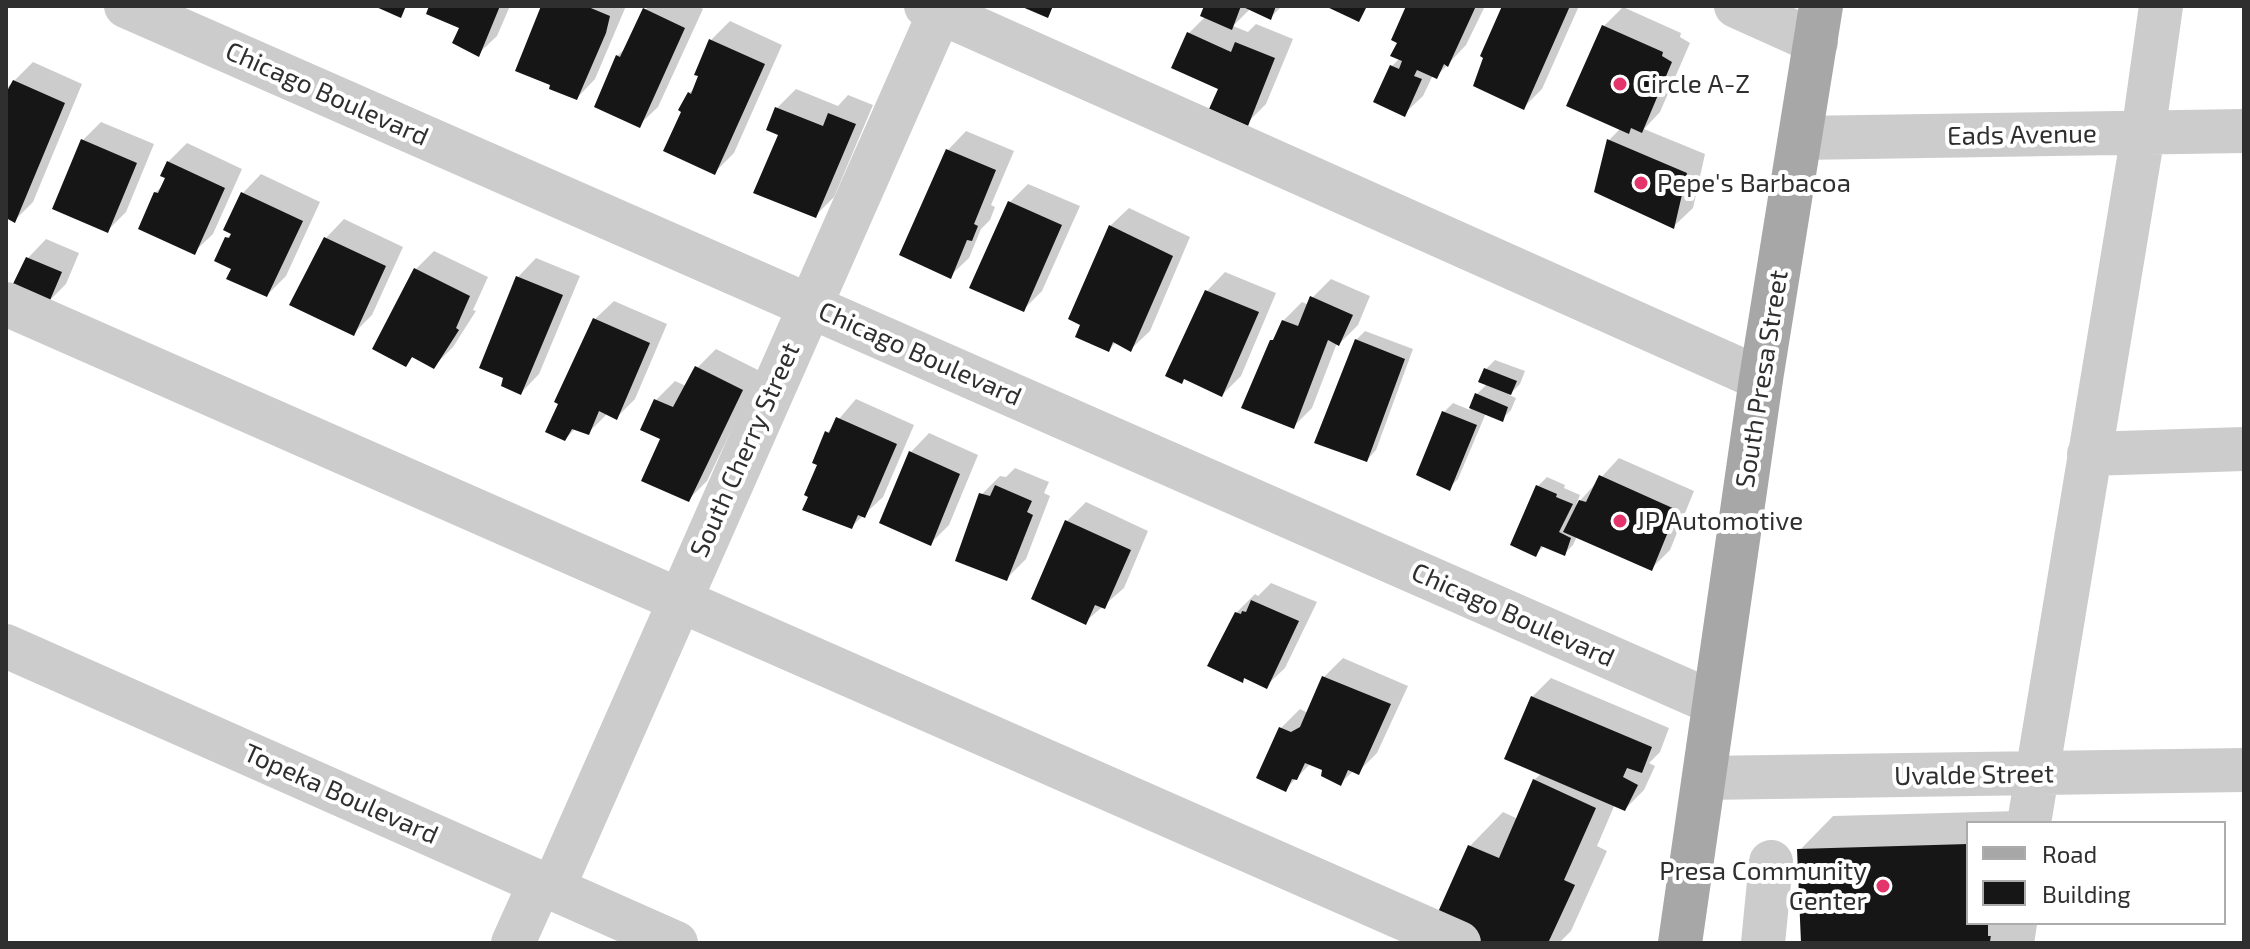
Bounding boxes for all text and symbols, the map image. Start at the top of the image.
street label: Chicago Boulevard [221,35,433,153]
place label: Circle A-Z [1636,68,1750,100]
marker: Circle A-Z [1611,75,1629,93]
street label: Eads Avenue [1947,118,2097,152]
place label: Pepe's Barbacoa [1657,167,1851,199]
marker: Pepe's Barbacoa [1632,174,1650,192]
street label: South Presa Street [1729,268,1795,490]
street label: Chicago Boulevard [814,295,1026,413]
street label: South Cherry Street [684,338,806,562]
place label: JP Automotive [1636,505,1803,537]
marker: JP Automotive [1611,512,1629,530]
street label: Chicago Boulevard [1407,556,1619,674]
street label: Topeka Boulevard [239,737,443,851]
street label: Uvalde Street [1894,758,2054,792]
legend [1966,821,2226,925]
text: Road [2042,839,2097,868]
place label: Presa Community Center [1659,855,1867,916]
marker: Presa Community Center [1874,877,1892,895]
text: Building [2042,879,2131,908]

